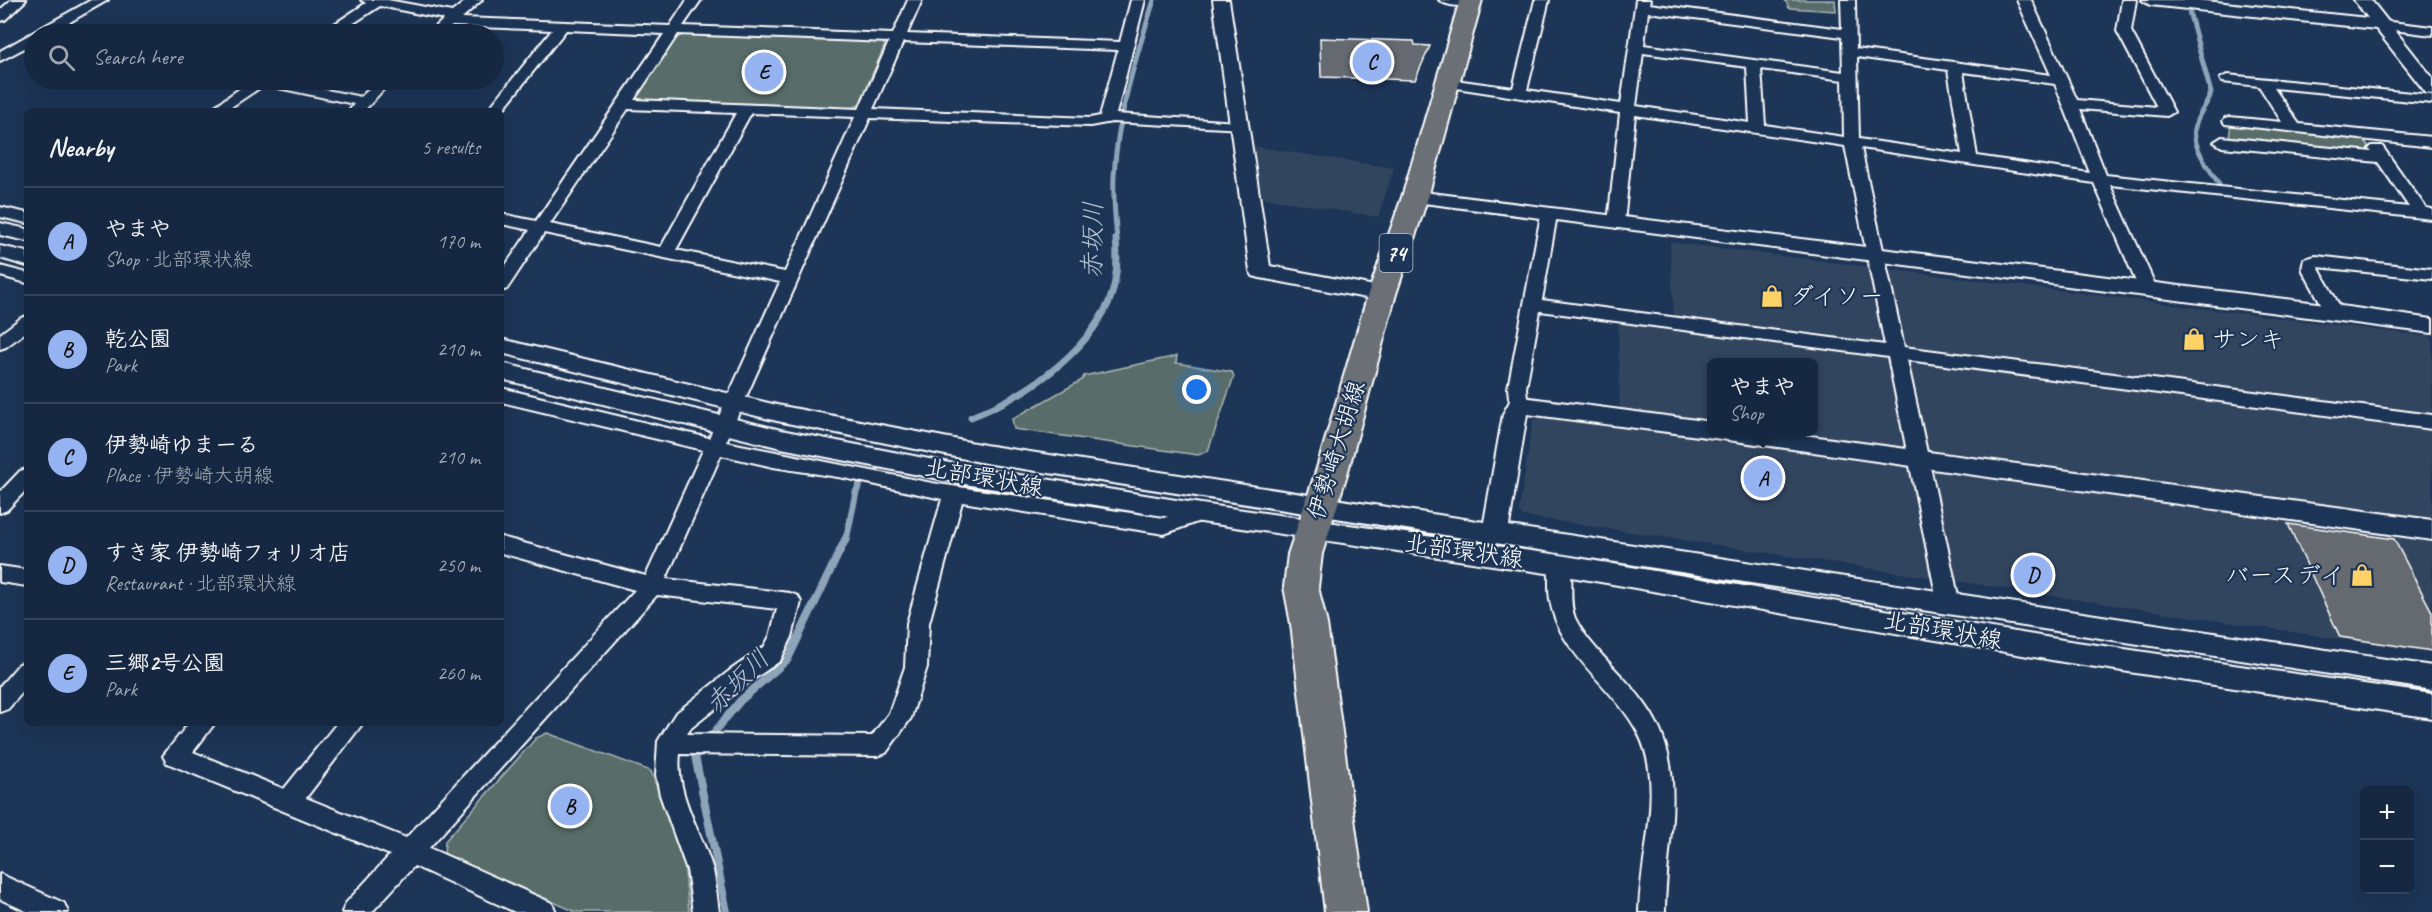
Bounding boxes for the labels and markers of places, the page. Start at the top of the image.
pin: C [1352,40,1392,84]
pin: E [744,50,783,94]
place label: ダイソー [1790,281,1884,311]
shop icon: ダイソー [1759,283,1785,309]
place label: サンキ [2212,324,2284,354]
shop icon: サンキ [2181,326,2207,352]
pin: A [1744,456,1782,500]
pin: D [2014,552,2052,598]
place label: バースデイ [2225,560,2344,590]
shop icon: バースデイ [2349,562,2375,588]
pin: B [550,784,590,828]

